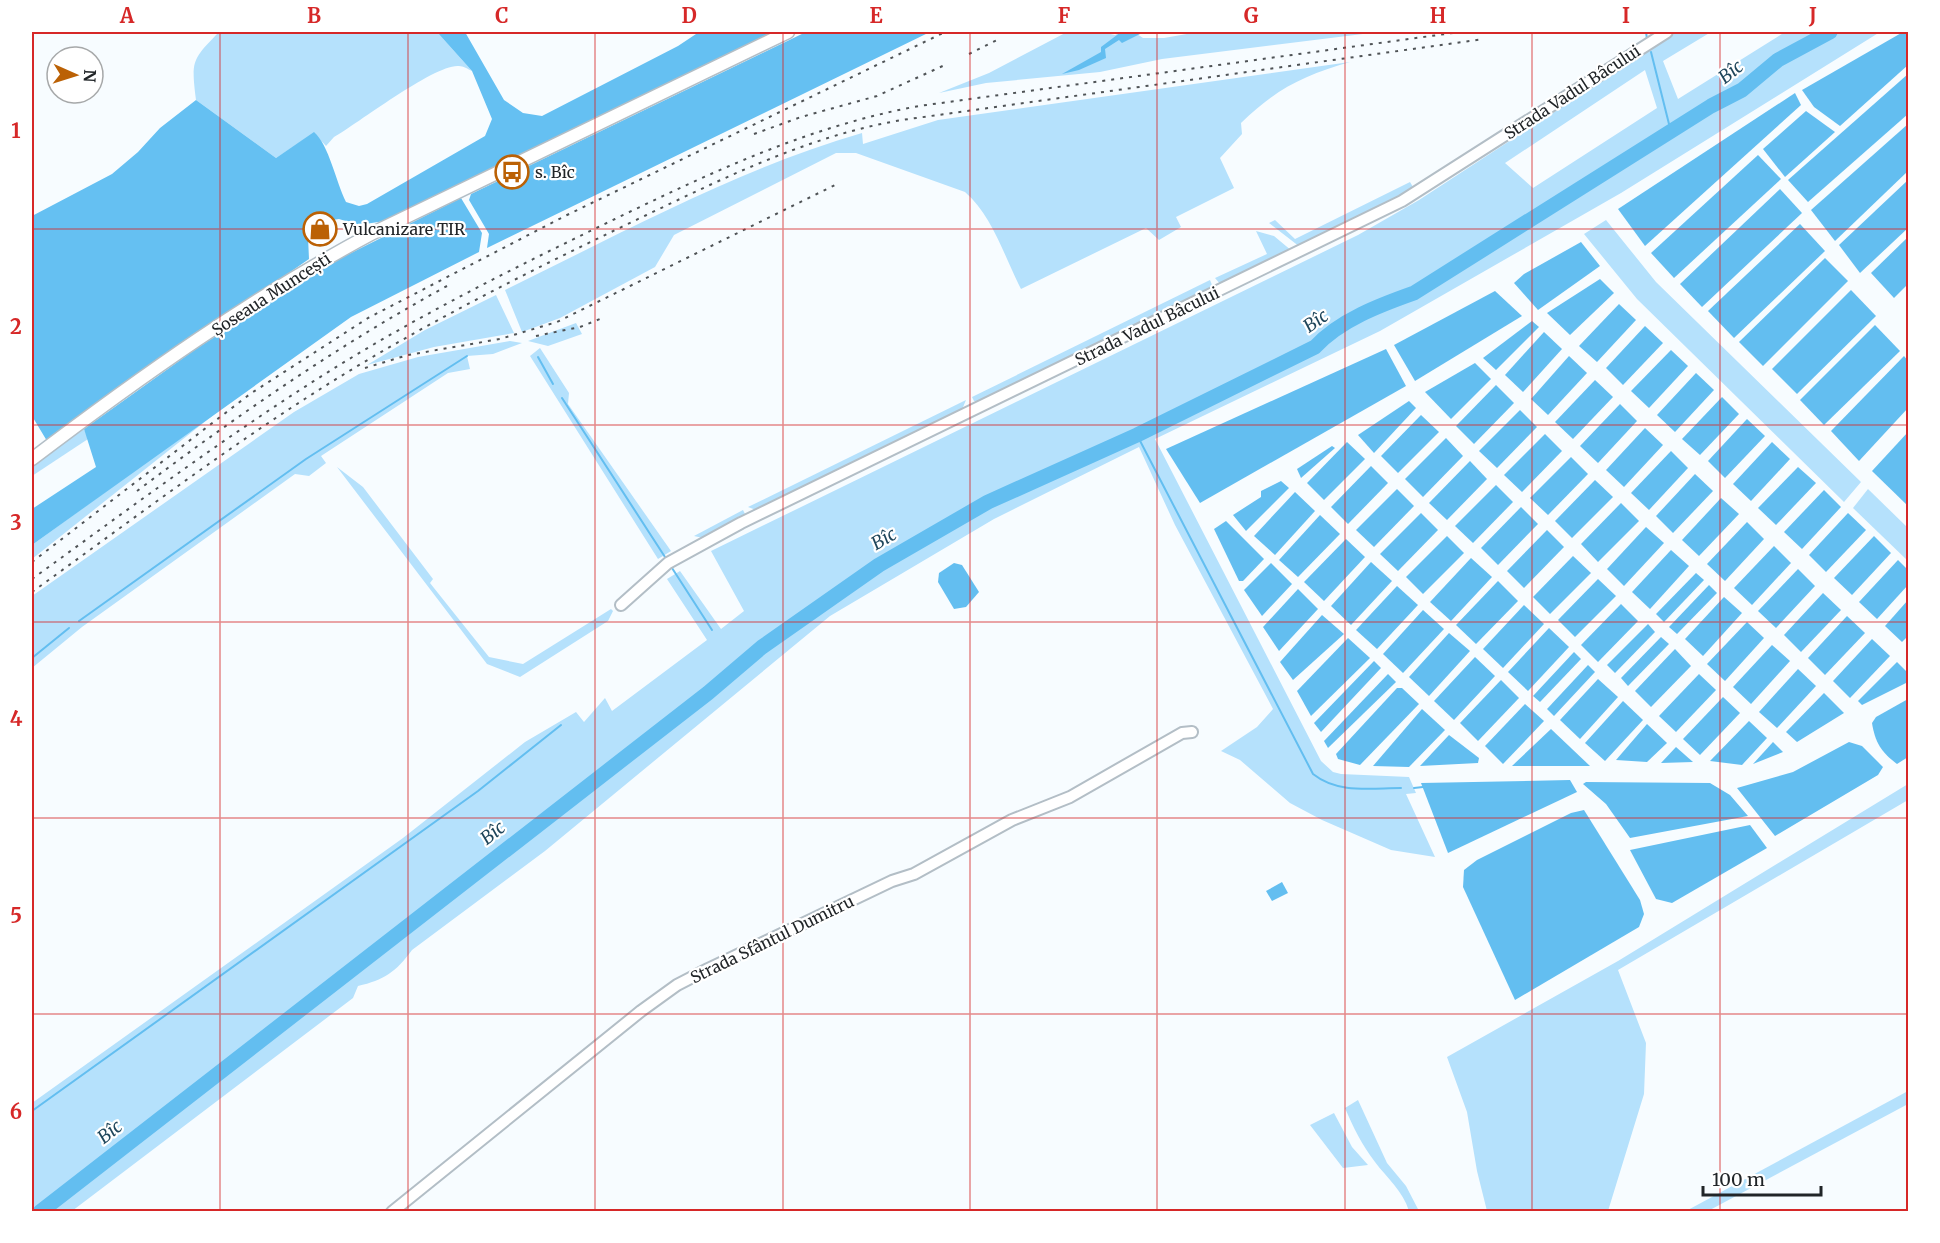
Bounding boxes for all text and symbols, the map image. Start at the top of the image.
text: A [119,3,135,28]
text: B [307,3,321,28]
text: C [495,3,509,28]
text: D [681,3,697,28]
text: E [869,3,883,28]
text: F [1058,3,1071,28]
text: G [1244,3,1259,28]
text: H [1430,3,1446,28]
text: I [1622,3,1630,28]
text: J [1808,3,1817,28]
street label: Strada Vadul Bâcului [1500,41,1644,143]
north arrow [45,45,105,105]
water label: Bîc [1714,55,1748,88]
text: N [80,69,100,83]
text: 1 [11,118,21,143]
bus stop icon: s. Bîc [494,154,530,190]
place label: s. Bîc [535,162,575,182]
shop icon: Vulcanizare TIR [302,211,338,247]
place label: Vulcanizare TIR [342,219,466,239]
street label: Șoseaua Muncești [208,248,335,341]
street label: Strada Vadul Bâcului [1072,282,1222,370]
water label: Bîc [1299,304,1333,337]
text: 2 [10,314,22,339]
text: 3 [10,510,22,535]
water label: Bîc [867,522,900,555]
text: 4 [10,706,23,731]
water label: Bîc [476,816,510,849]
street label: Strada Sfântul Dumitru [687,891,857,987]
text: 5 [10,903,22,928]
text: 6 [10,1099,22,1124]
water label: Bîc [93,1115,127,1148]
scale bar [1703,1159,1822,1197]
text: 100 m [1712,1168,1765,1191]

